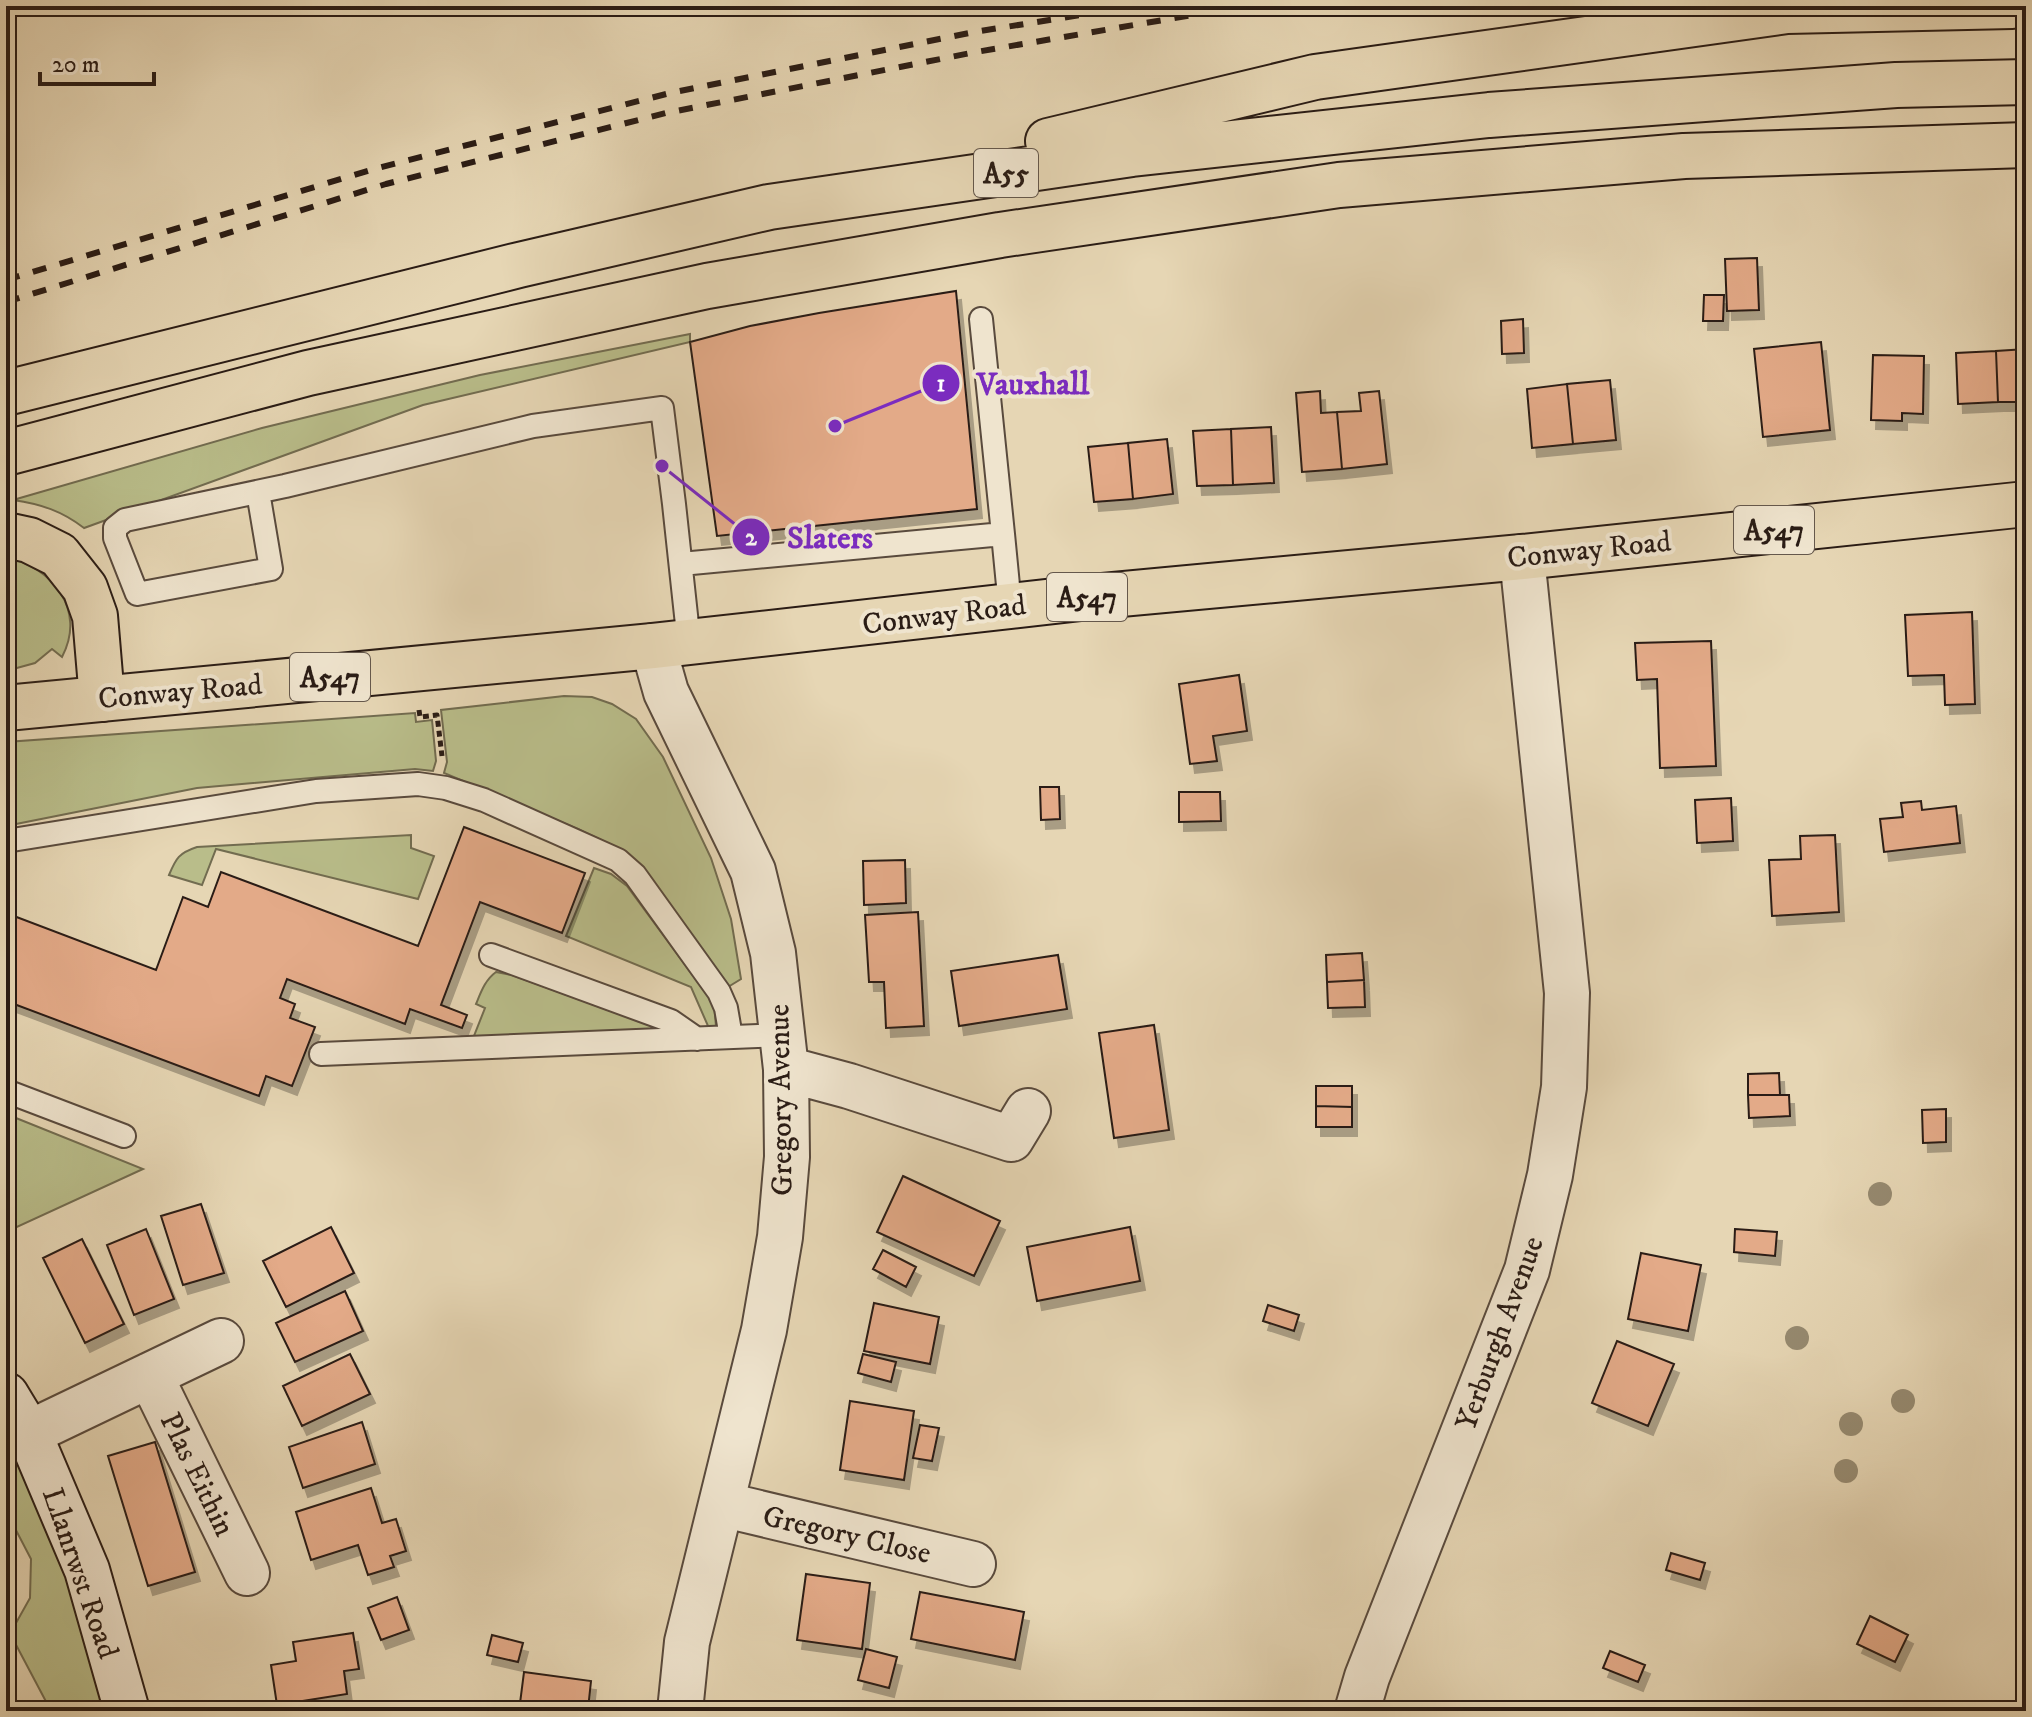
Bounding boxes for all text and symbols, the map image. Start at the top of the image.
scale bar [40,36,154,86]
text: 20 m [52,50,100,80]
road number: A55 [974,149,1038,197]
callout: Vauxhall [921,355,1106,411]
text: Vauxhall [975,365,1090,405]
text: 1 [937,369,946,399]
road number: A547 [1734,506,1814,554]
callout: Slaters [731,509,889,565]
text: Slaters [787,519,873,559]
text: 2 [745,523,758,553]
street label: Conway Road [1505,523,1673,577]
road number: A547 [1047,573,1127,621]
street label: Conway Road [860,587,1028,644]
road number: A547 [290,653,370,701]
street label: Conway Road [97,667,264,718]
street label: Gregory Avenue [761,1004,802,1196]
street label: Yerburgh Avenue [1448,1232,1553,1435]
street label: Plas Eithin [151,1407,243,1543]
street label: Llanrwst Road [33,1483,126,1664]
street label: Gregory Close [759,1498,934,1573]

